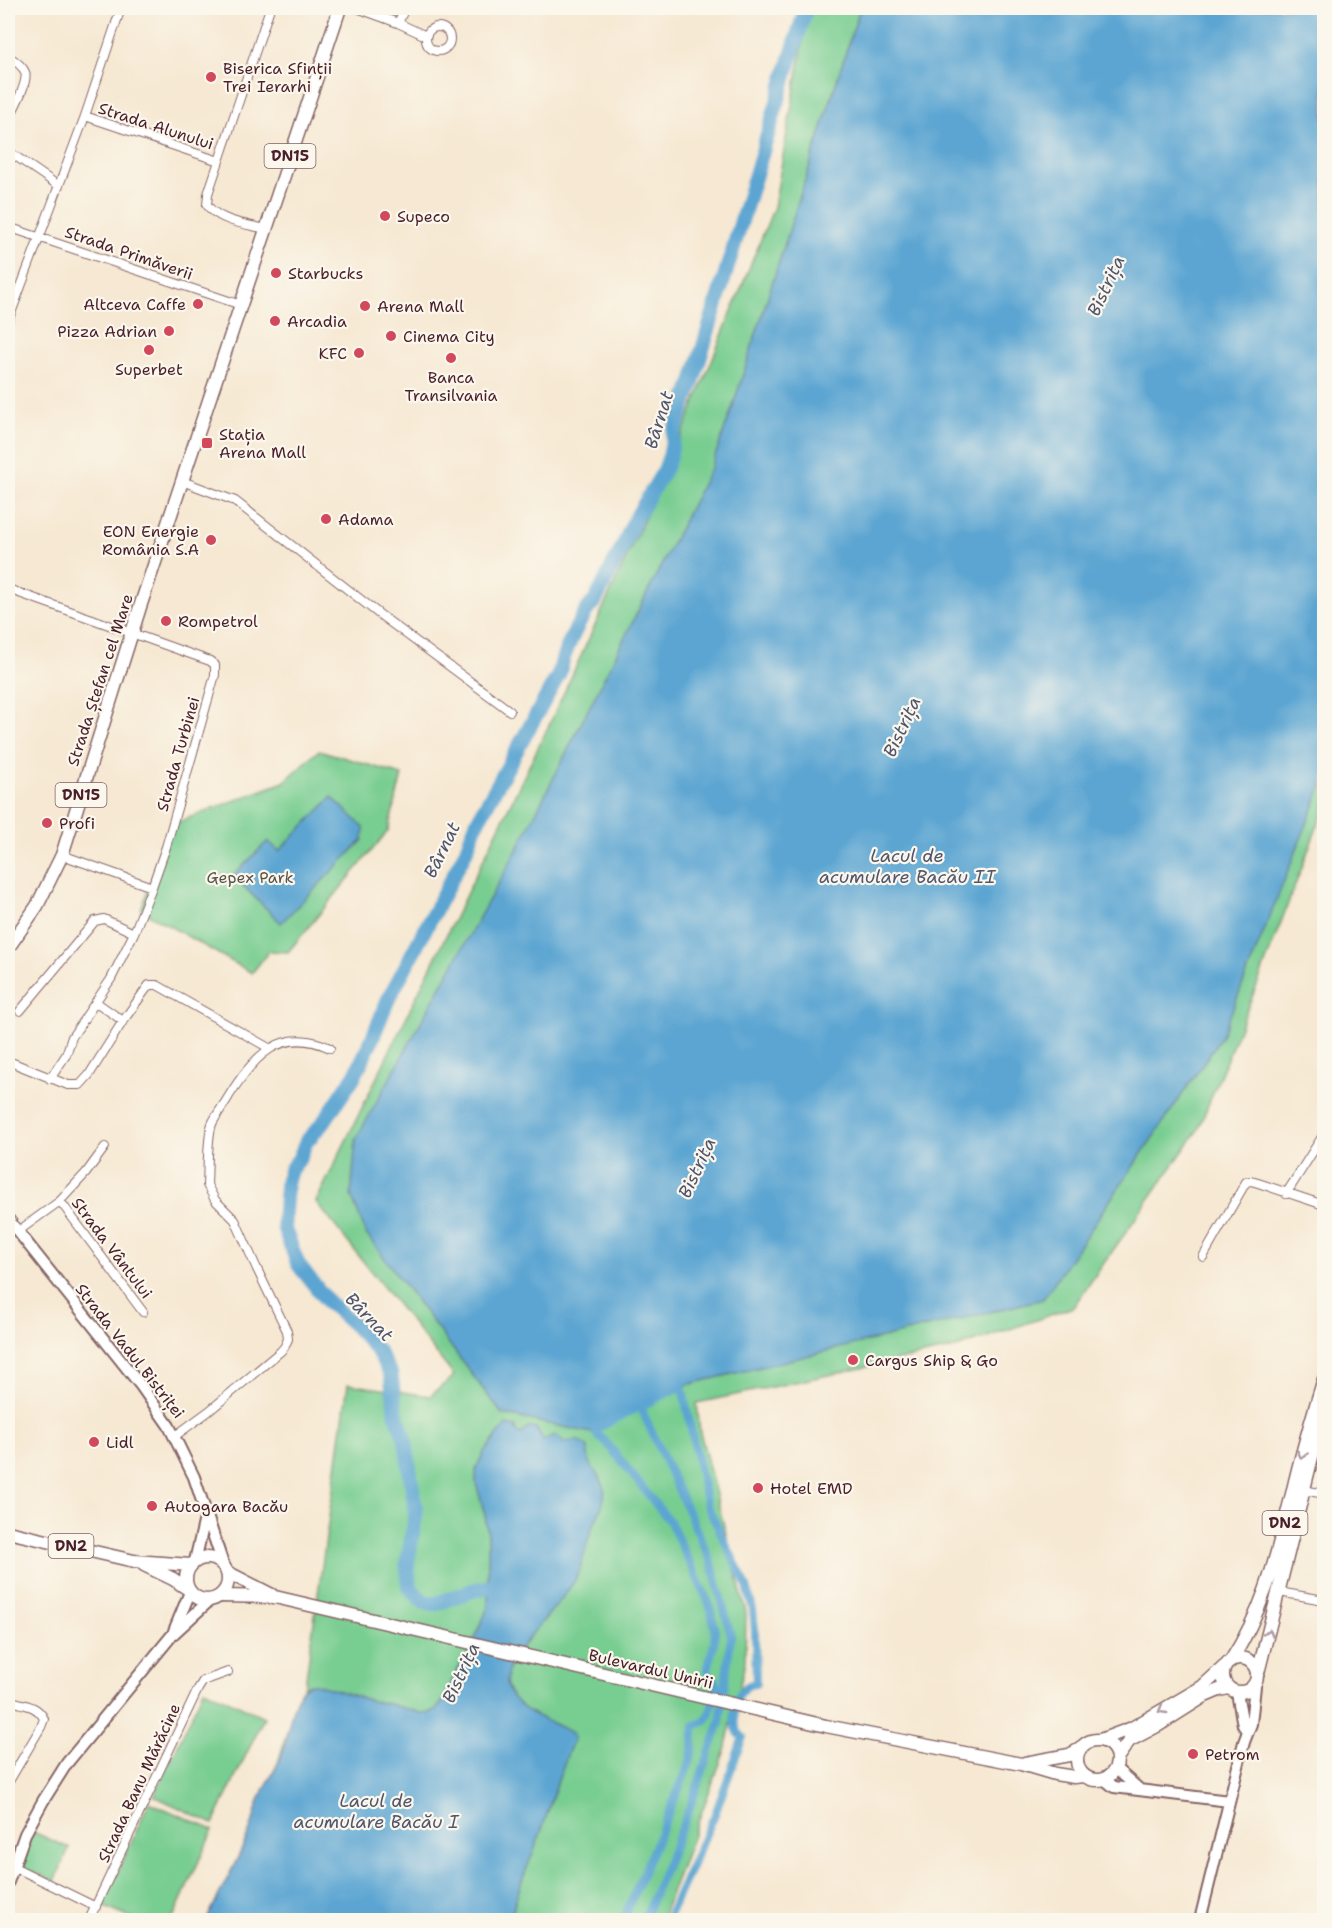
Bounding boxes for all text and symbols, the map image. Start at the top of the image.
place label: Biserica Sfinții Trei Ierarhi [223,58,332,97]
marker: Biserica Sfinții Trei Ierarhi [204,70,218,84]
street label: Strada Alunului [96,97,216,155]
road number: DN15 [264,144,316,168]
place label: Supeco [397,206,450,227]
marker: Supeco [378,209,392,223]
street label: Strada Primăverii [62,221,196,285]
water label: Bistrița [1082,252,1130,320]
place label: Starbucks [288,263,364,284]
marker: Starbucks [269,266,283,280]
place label: Altceva Caffe [83,294,186,315]
place label: Arena Mall [377,296,464,317]
marker: Altceva Caffe [191,297,205,311]
marker: Arena Mall [358,299,372,313]
place label: Arcadia [287,311,347,332]
marker: Arcadia [268,314,282,328]
place label: Pizza Adrian [57,321,157,342]
marker: Pizza Adrian [162,324,176,338]
place label: Cinema City [403,326,495,347]
marker: Cinema City [384,329,398,343]
marker: Superbet [142,343,156,357]
place label: KFC [319,343,347,364]
marker: KFC [352,346,366,360]
marker: Banca Transilvania [444,351,458,365]
place label: Superbet [115,359,183,380]
place label: Banca Transilvania [404,367,498,406]
water label: Bârnat [639,388,679,452]
place label: Stația Arena Mall [219,424,306,463]
marker: Stația Arena Mall [200,436,214,450]
place label: Adama [338,509,393,530]
marker: Adama [319,512,333,526]
place label: EON Energie România S.A [102,521,199,560]
marker: EON Energie România S.A [204,533,218,547]
street label: Strada Ștefan cel Mare [62,591,139,769]
place label: Rompetrol [178,611,258,632]
marker: Rompetrol [159,614,173,628]
water label: Bistrița [878,693,926,761]
street label: Strada Turbinei [152,694,204,814]
road number: DN15 [56,783,106,807]
place label: Profi [59,813,95,834]
marker: Profi [40,816,54,830]
water label: Bârnat [418,818,466,882]
water label: Lacul de acumulare Bacău II [819,844,996,889]
park label: Gepex Park [206,867,294,888]
water label: Bistrița [673,1134,721,1202]
street label: Strada Vântului [67,1193,157,1303]
street label: Strada Vadul Bistriței [70,1279,189,1423]
water label: Bârnat [340,1287,398,1347]
place label: Cargus Ship & Go [865,1350,998,1371]
marker: Cargus Ship & Go [846,1353,860,1367]
place label: Lidl [106,1432,134,1453]
marker: Lidl [87,1435,101,1449]
one-way arrow [1297,1449,1309,1460]
place label: Hotel EMD [770,1478,853,1499]
marker: Hotel EMD [751,1481,765,1495]
place label: Autogara Bacău [164,1496,288,1517]
marker: Autogara Bacău [145,1499,159,1513]
road number: DN2 [1262,1511,1308,1535]
road number: DN2 [48,1534,94,1558]
one-way arrow [1262,1628,1274,1639]
water label: Bistrița [437,1639,485,1707]
street label: Bulevardul Unirii [587,1644,715,1694]
street label: Strada Banu Mărăcine [93,1700,185,1866]
one-way arrow [1158,1703,1168,1714]
place label: Petrom [1205,1744,1260,1765]
marker: Petrom [1186,1747,1200,1761]
water label: Lacul de acumulare Bacău I [294,1789,460,1834]

